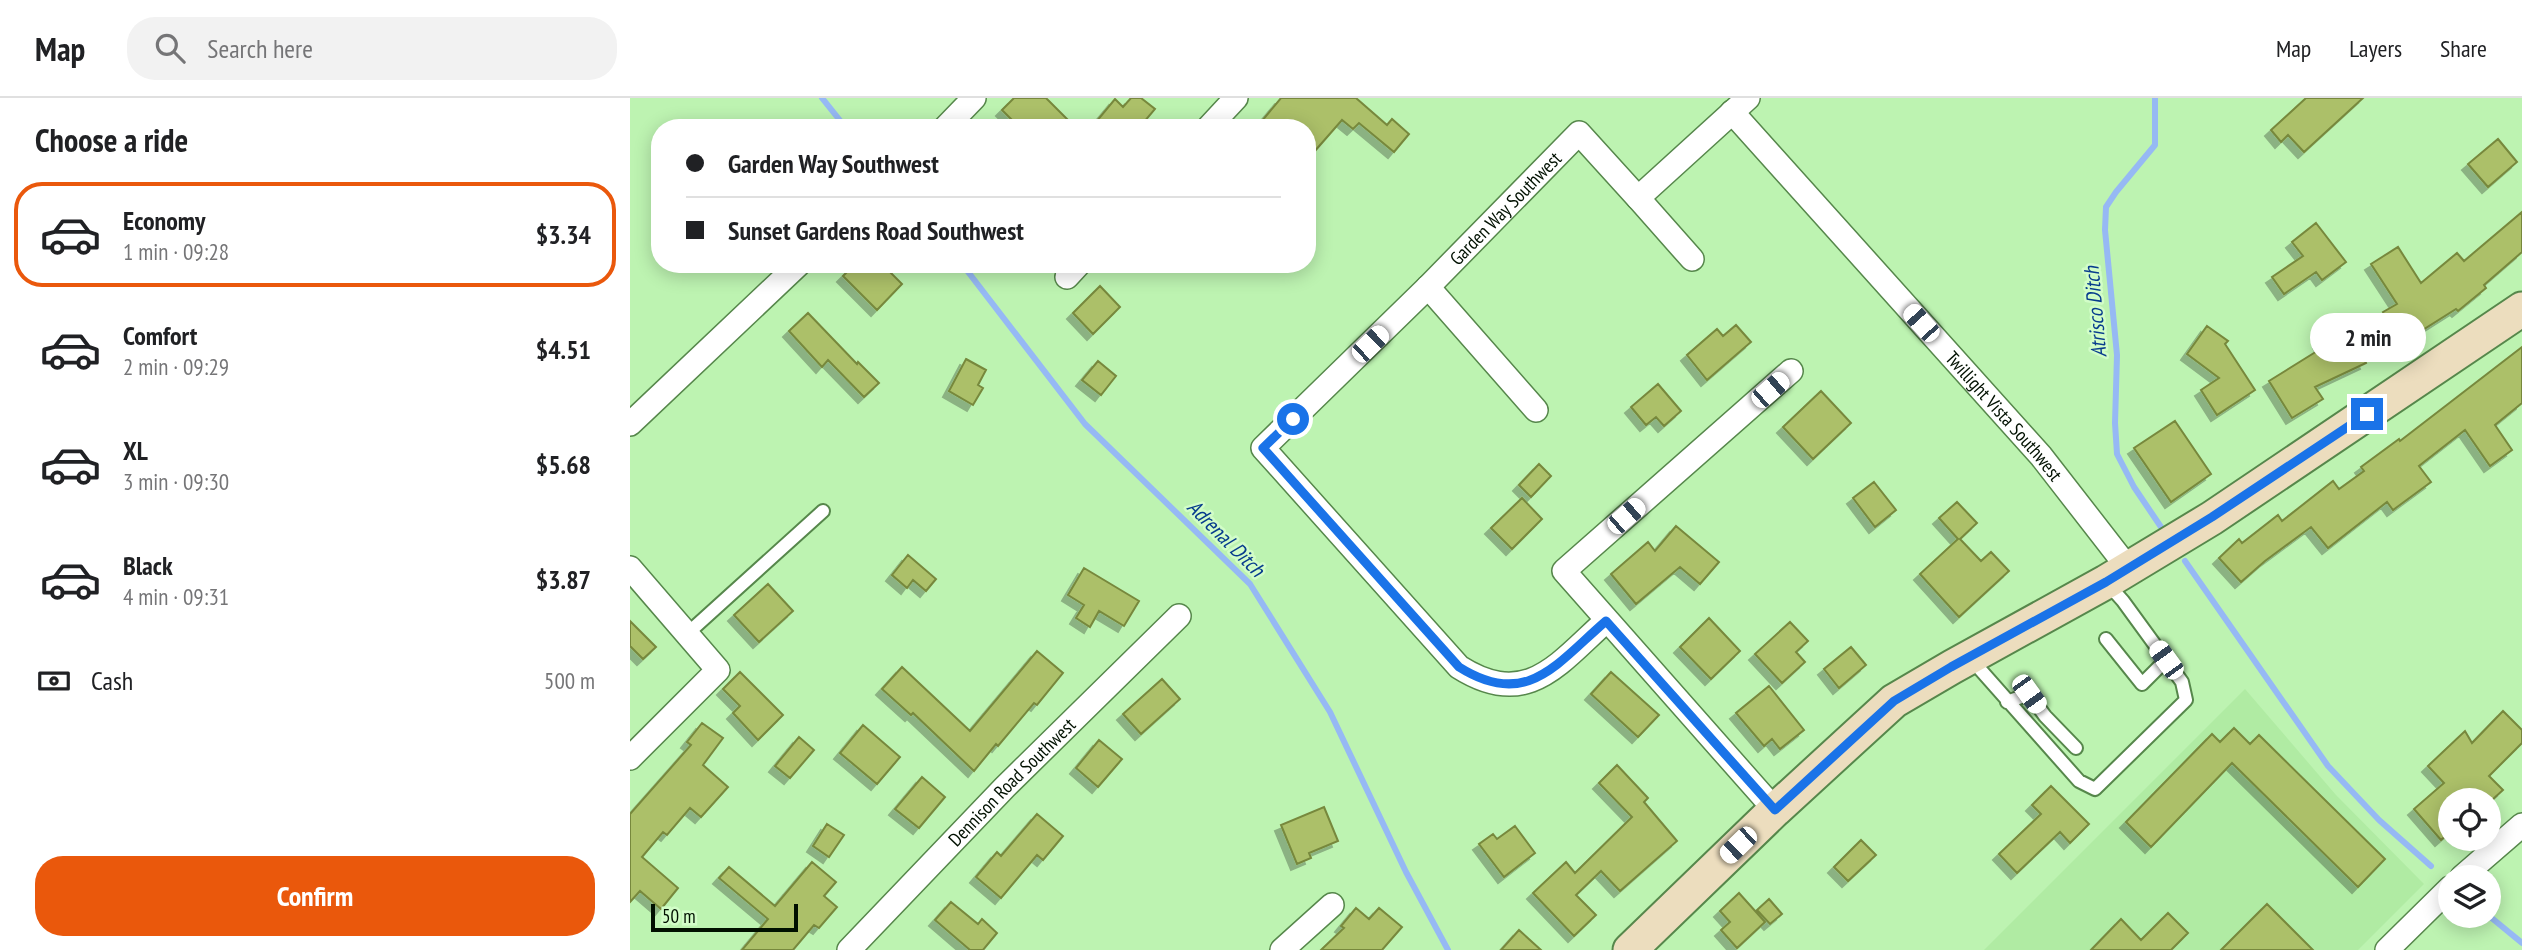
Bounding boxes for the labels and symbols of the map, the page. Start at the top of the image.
street label: Garden Way Southwest [1444,146,1567,270]
water label: Atrisco Ditch [2077,264,2112,359]
car [1900,300,1943,346]
callout: 2 min [2309,313,2425,362]
car [1348,322,1393,366]
street label: Twillight Vista Southwest [1940,346,2068,486]
car [1748,368,1793,412]
route end [2351,398,2383,430]
route start [1277,403,1309,435]
water label: Adrenal Ditch [1182,494,1272,584]
car [1604,494,1649,538]
car [2146,637,2187,683]
car [2009,671,2050,717]
street label: Dennison Road Southwest [943,712,1081,851]
car [1716,823,1761,867]
scale bar [651,901,798,933]

